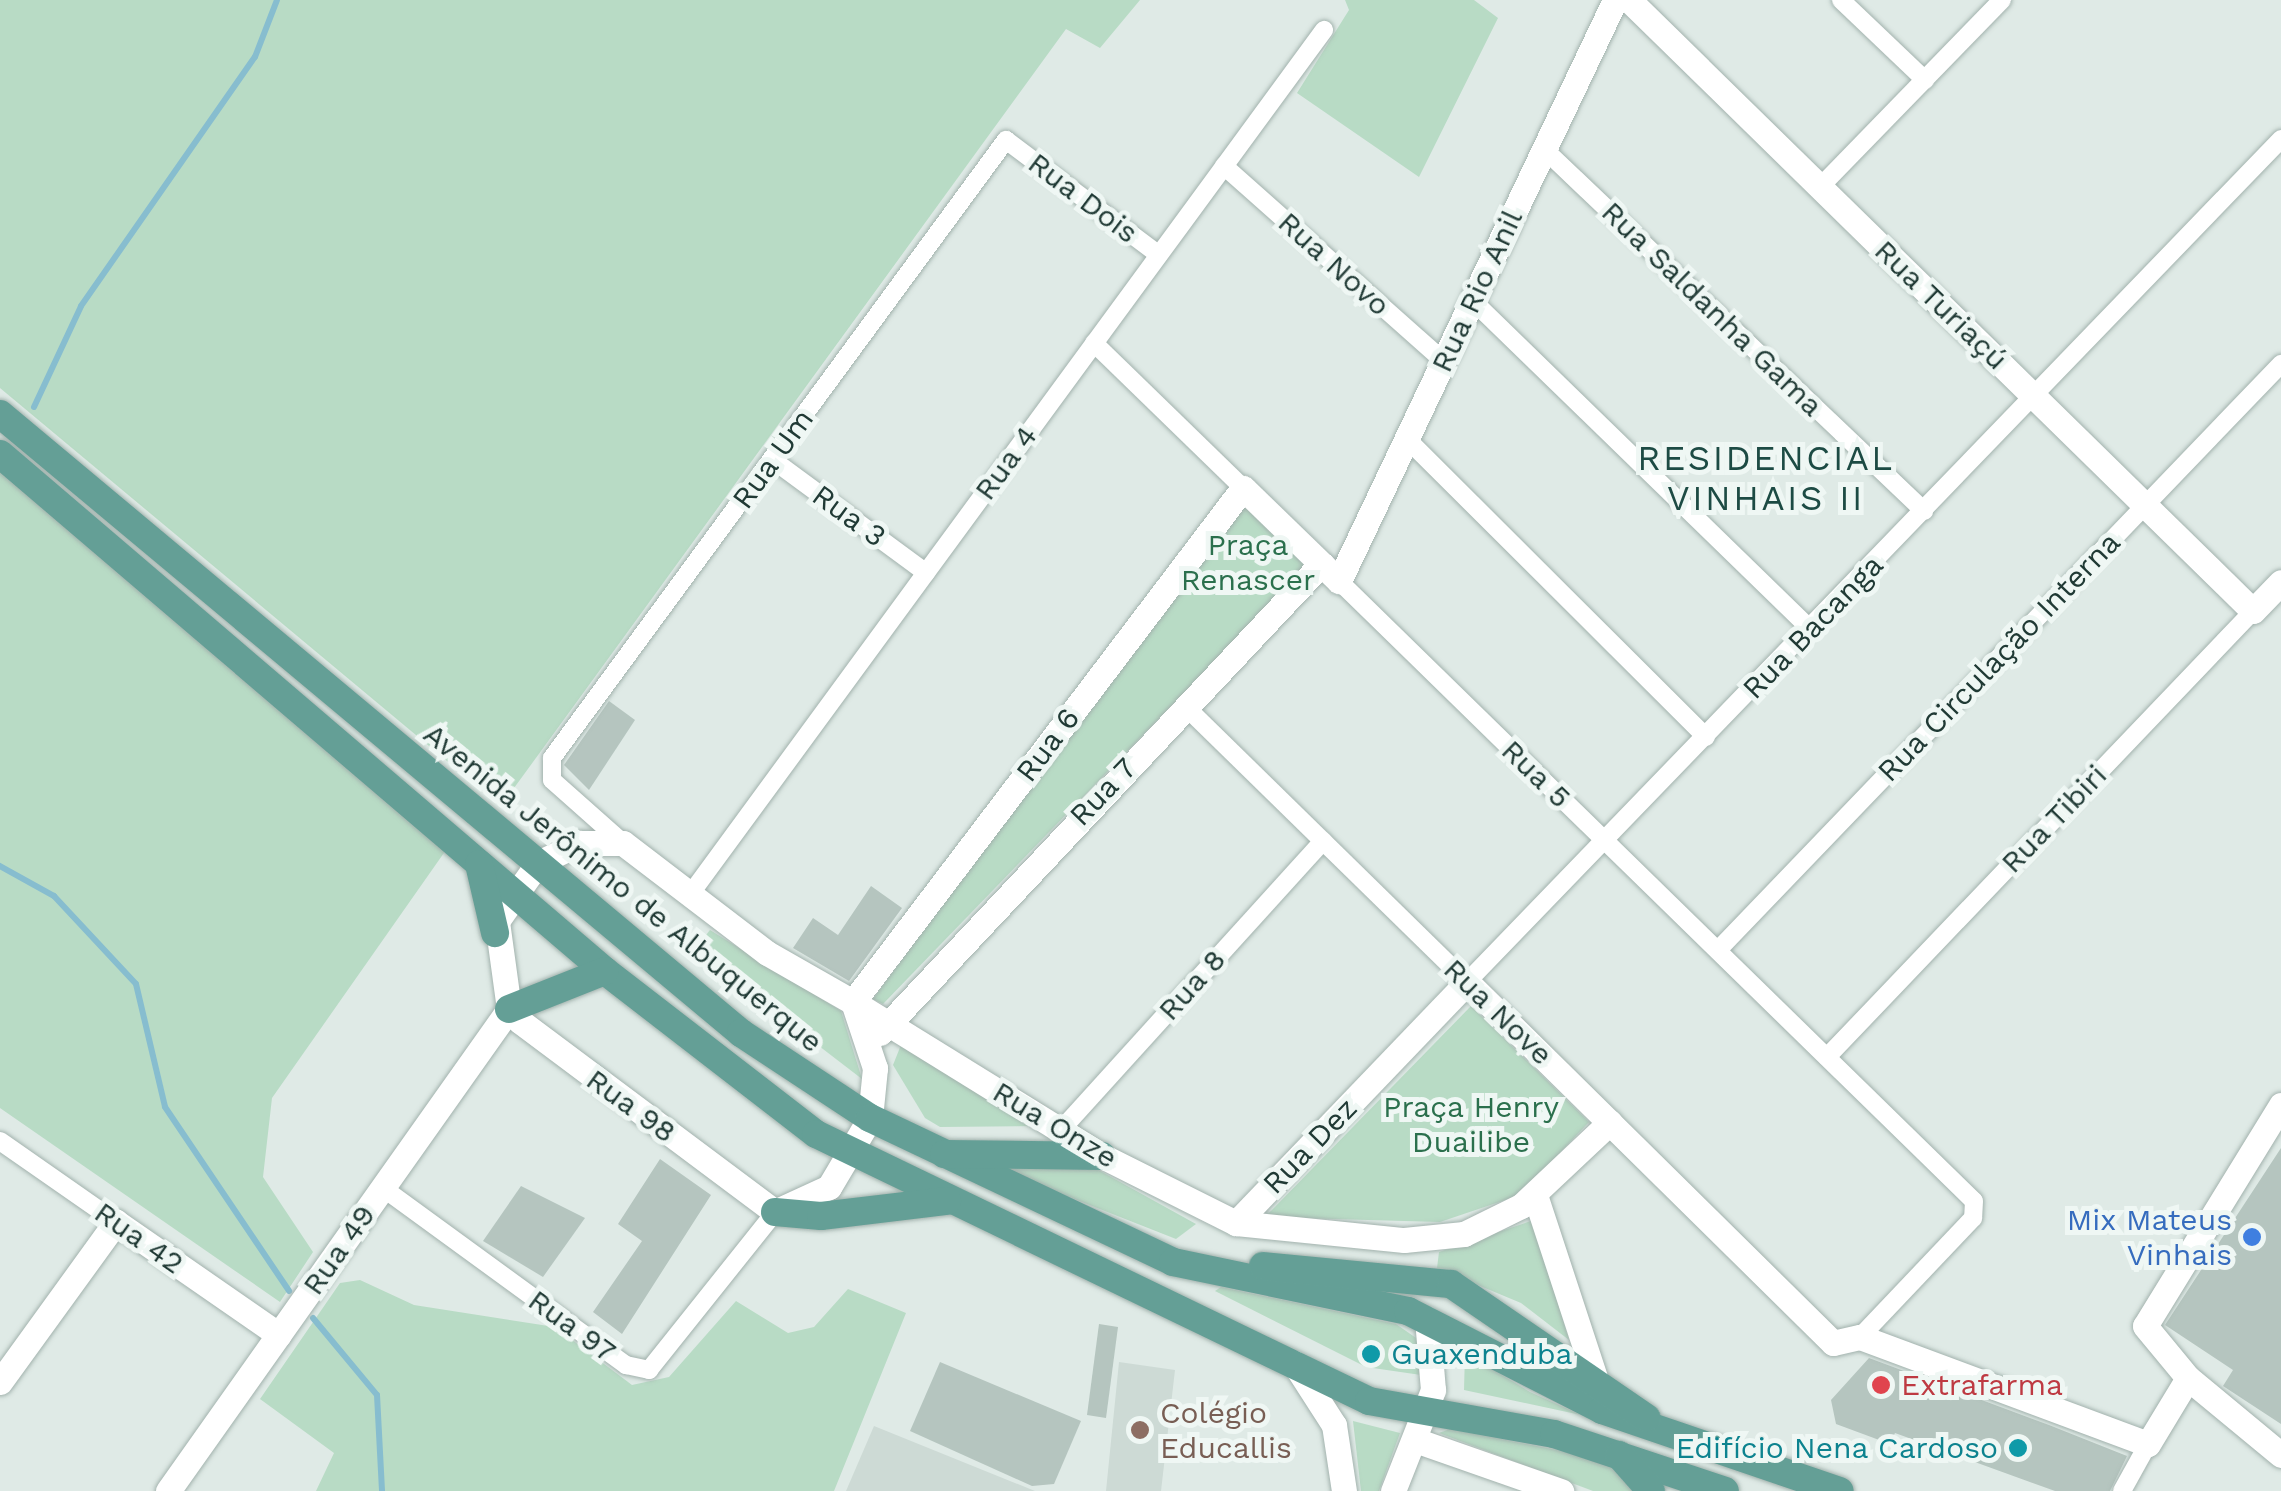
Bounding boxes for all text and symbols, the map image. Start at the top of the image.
street label: Rua Dois [1021,145,1145,251]
street label: Rua Saldanha Gama [1593,194,1831,424]
street label: Rua Rio Anil [1423,203,1531,379]
street label: Rua Novo [1270,204,1398,324]
street label: Rua Turiaçú [1866,232,2016,378]
street label: Rua Um [725,402,821,516]
street label: Rua 4 [967,419,1045,507]
district label: RESIDENCIAL VINHAIS II [1637,437,1895,519]
street label: Rua 3 [805,477,893,555]
street label: Rua Circulação Interna [1870,524,2128,790]
park label: Praça Renascer [1181,527,1315,598]
street label: Rua Bacanga [1735,547,1891,707]
street label: Rua 6 [1008,701,1088,789]
street label: Avenida Jerônimo de Albuquerque [415,715,831,1061]
street label: Rua 5 [1494,732,1578,816]
street label: Rua 7 [1062,750,1144,834]
street label: Rua Tibiri [1993,757,2115,881]
street label: Rua 8 [1151,942,1233,1028]
street label: Rua Nove [1436,951,1560,1073]
street label: Rua 98 [579,1061,683,1151]
street label: Rua Onze [986,1074,1124,1176]
park label: Praça Henry Duailibe [1383,1089,1559,1160]
street label: Rua Dez [1255,1090,1365,1202]
street label: Rua 42 [87,1194,191,1282]
street label: Rua 49 [295,1198,383,1302]
place label: Mix Mateus Vinhais [2066,1202,2232,1272]
marker: Mix Mateus Vinhais [2241,1226,2263,1248]
street label: Rua 97 [521,1282,623,1370]
place label: Guaxenduba [1391,1336,1573,1372]
marker: Guaxenduba [1360,1343,1382,1365]
place label: Extrafarma [1901,1367,2063,1403]
marker: Extrafarma [1870,1374,1892,1396]
place label: Colégio Educallis [1160,1395,1292,1466]
marker: Colégio Educallis [1129,1419,1151,1441]
place label: Edifício Nena Cardoso [1675,1430,1998,1466]
marker: Edifício Nena Cardoso [2007,1437,2029,1459]

